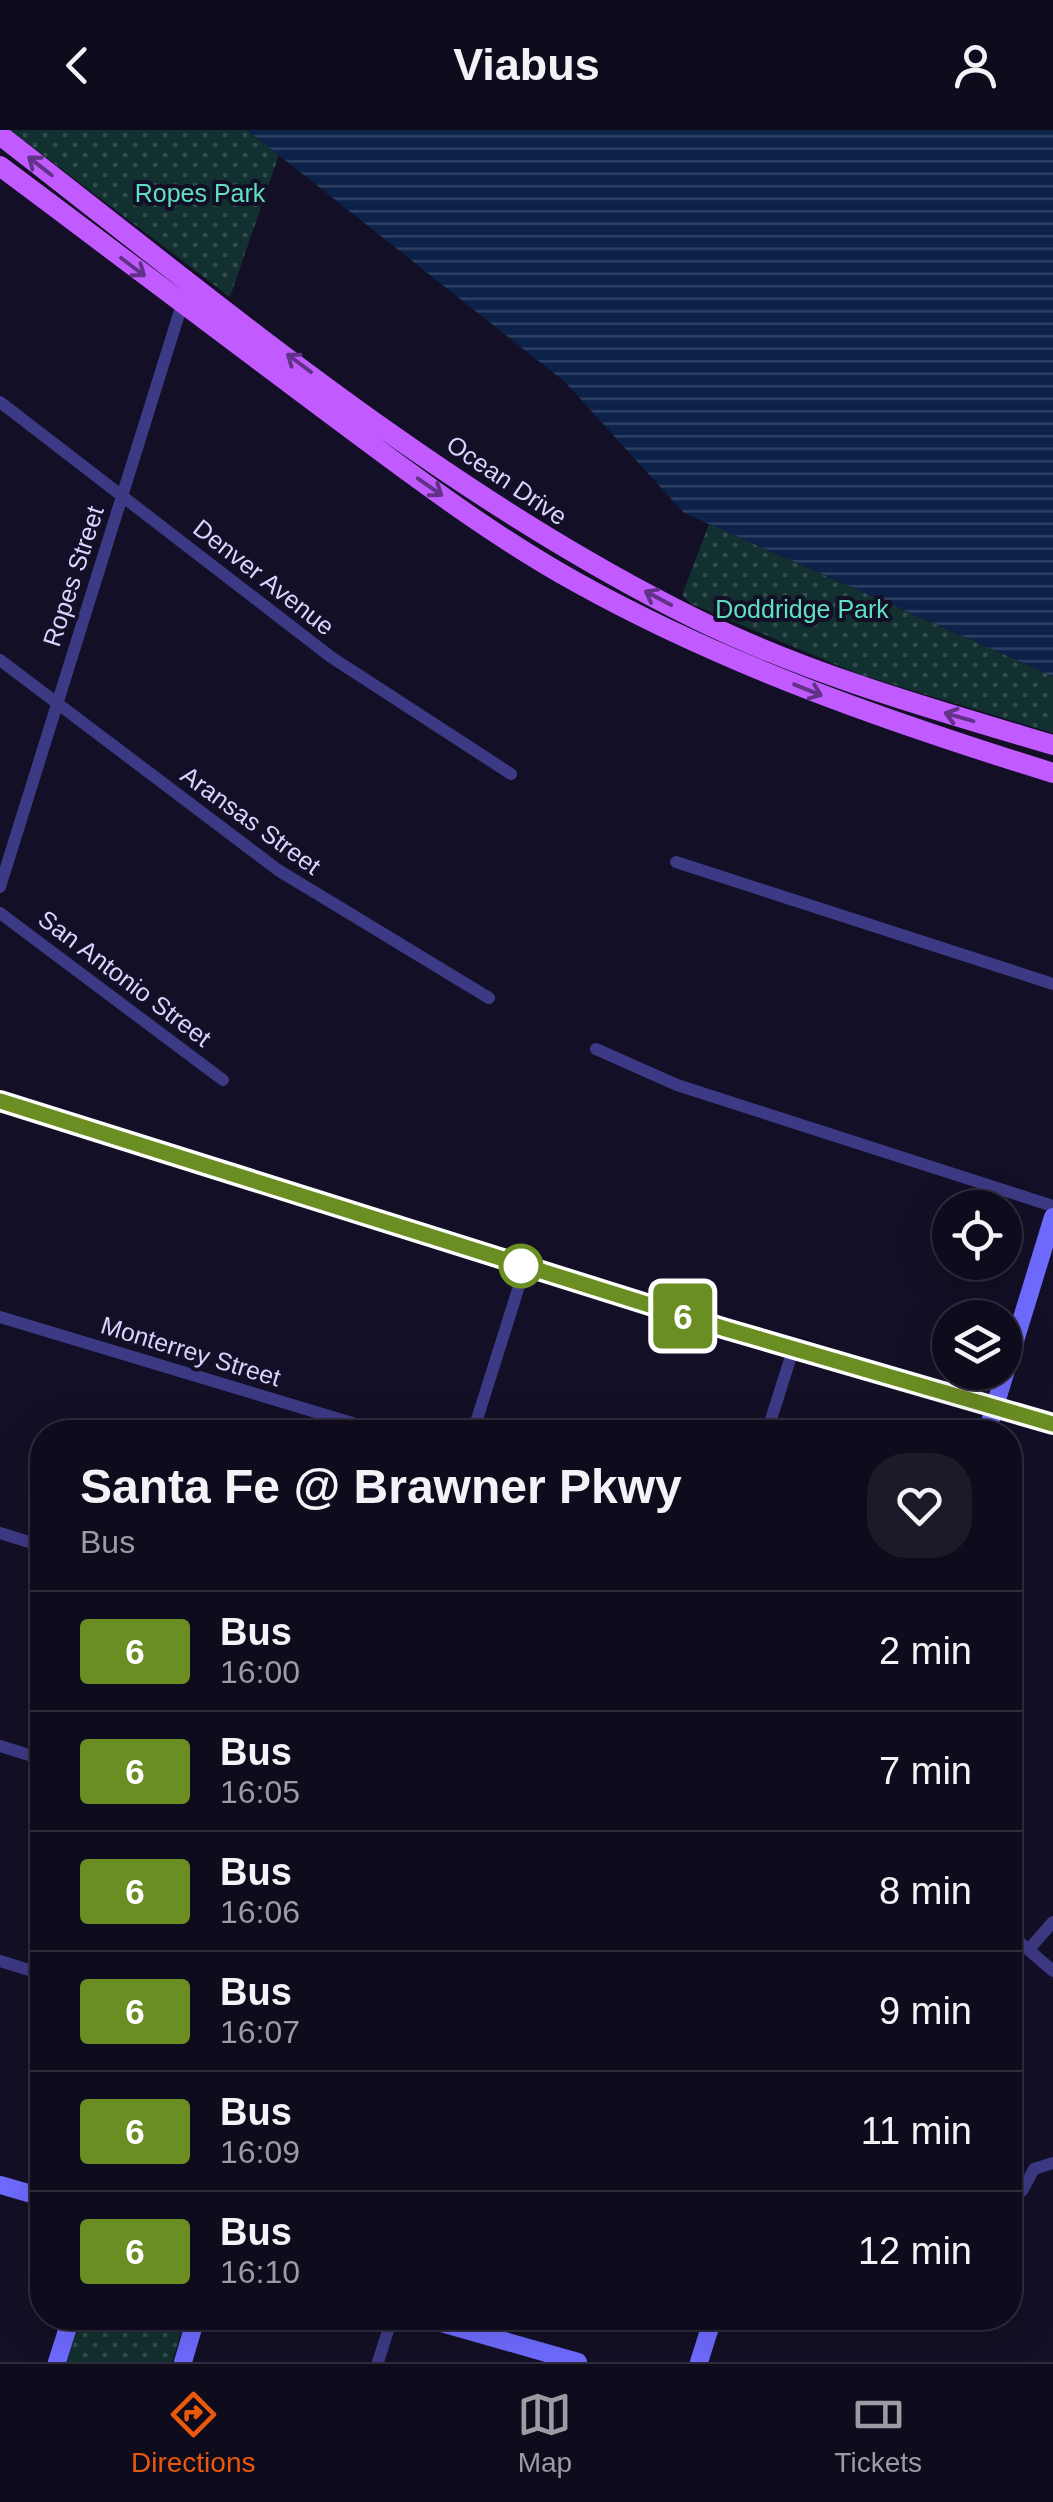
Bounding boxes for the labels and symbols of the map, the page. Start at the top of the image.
one-way arrow [27,156,54,177]
park label: Ropes Park [135,179,266,207]
one-way arrow [120,255,146,277]
one-way arrow [286,353,313,374]
street label: Ocean Drive [442,430,572,530]
one-way arrow [416,476,444,497]
street label: Ropes Street [37,502,109,650]
street label: Denver Avenue [188,513,340,641]
one-way arrow [643,588,673,608]
park label: Doddridge Park [715,595,889,623]
one-way arrow [792,682,823,700]
one-way arrow [944,707,976,726]
street label: Aransas Street [176,760,326,880]
street label: San Antonio Street [33,904,217,1052]
unlabelled marker [500,1245,542,1287]
line badge: 6 [650,1284,716,1348]
street label: Monterrey Street [98,1310,284,1392]

